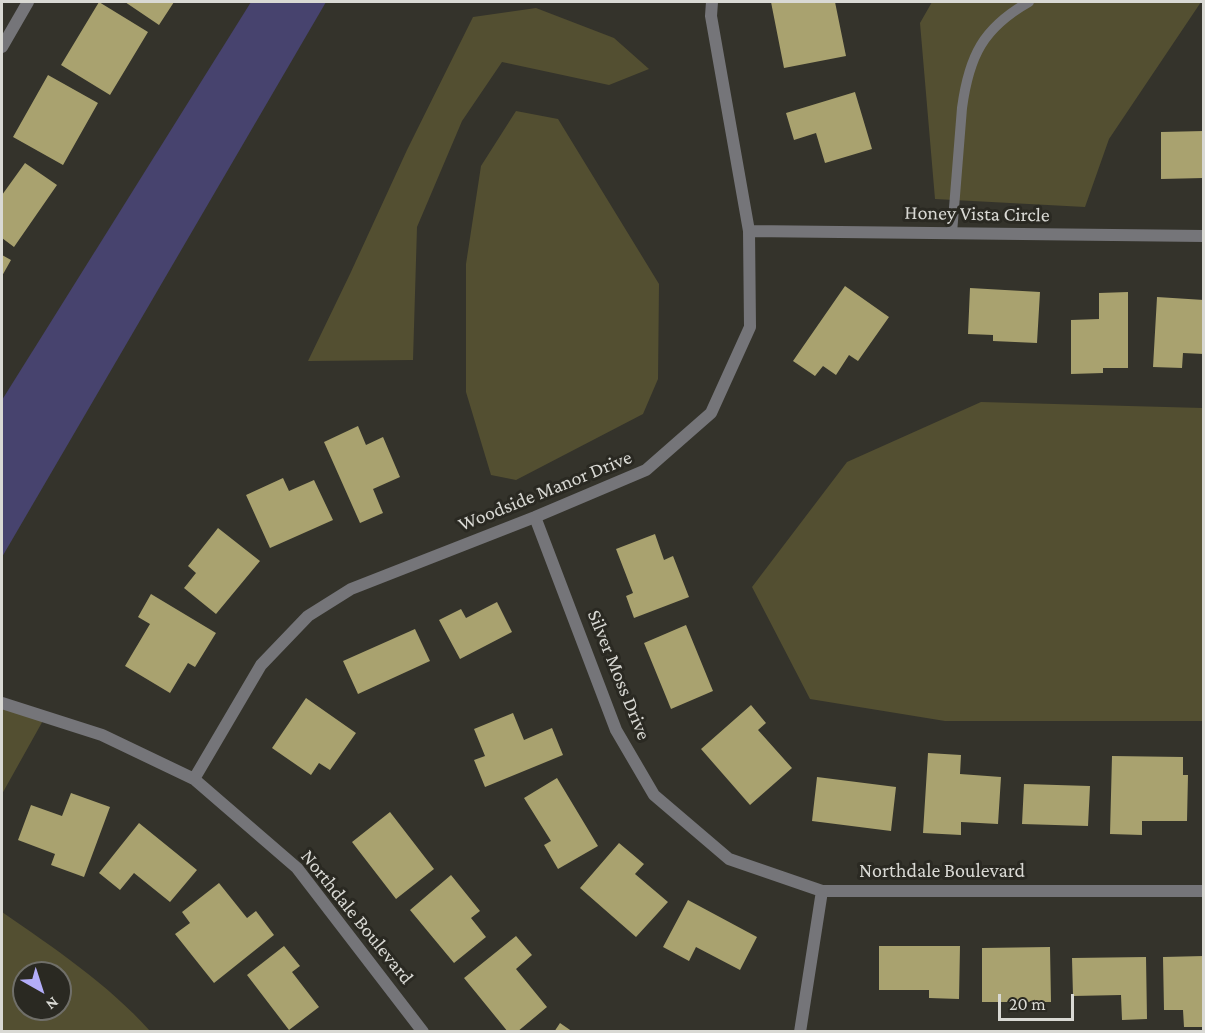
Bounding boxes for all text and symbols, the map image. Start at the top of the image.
street label: Honey Vista Circle [904,201,1050,227]
street label: Woodside Manor Drive [455,445,635,537]
street label: Silver Moss Drive [582,607,656,743]
street label: Northdale Boulevard [295,845,419,989]
street label: Northdale Boulevard [859,859,1025,883]
north arrow [12,961,72,1021]
scale bar [1001,982,1078,1020]
text: N [43,994,62,1014]
text: 20 m [1009,994,1046,1014]

